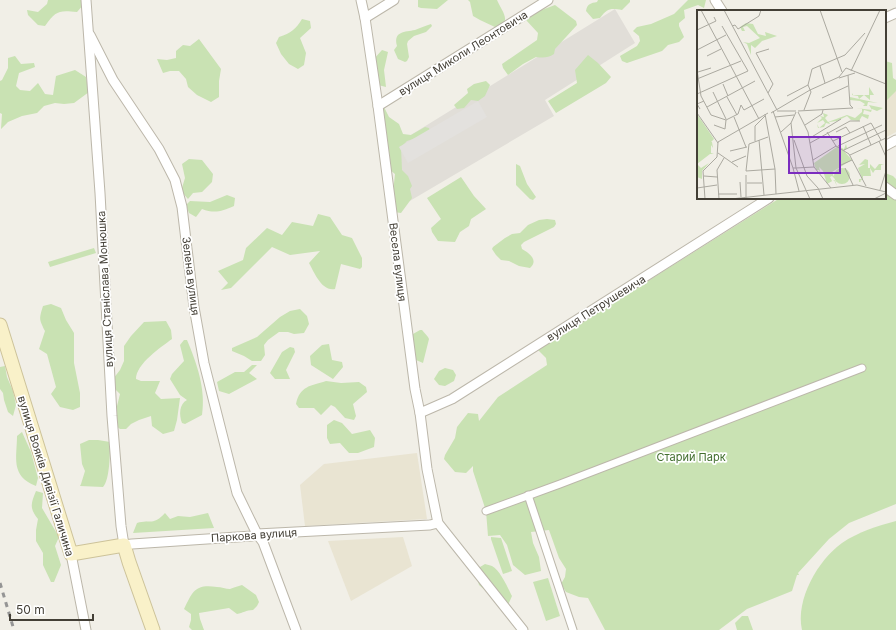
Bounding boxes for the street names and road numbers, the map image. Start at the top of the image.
street label: вулиця Миколи Леонтовича [396,7,530,99]
street label: вулиця Станіслава Монюшка [94,210,116,368]
street label: Весела вулиця [386,222,410,302]
street label: Зелена вулиця [179,236,203,316]
street label: вулиця Петрушевича [544,272,648,344]
street label: вулиця Вояків Дивізії Галичина [15,394,77,558]
street label: Паркова вулиця [210,525,298,545]

